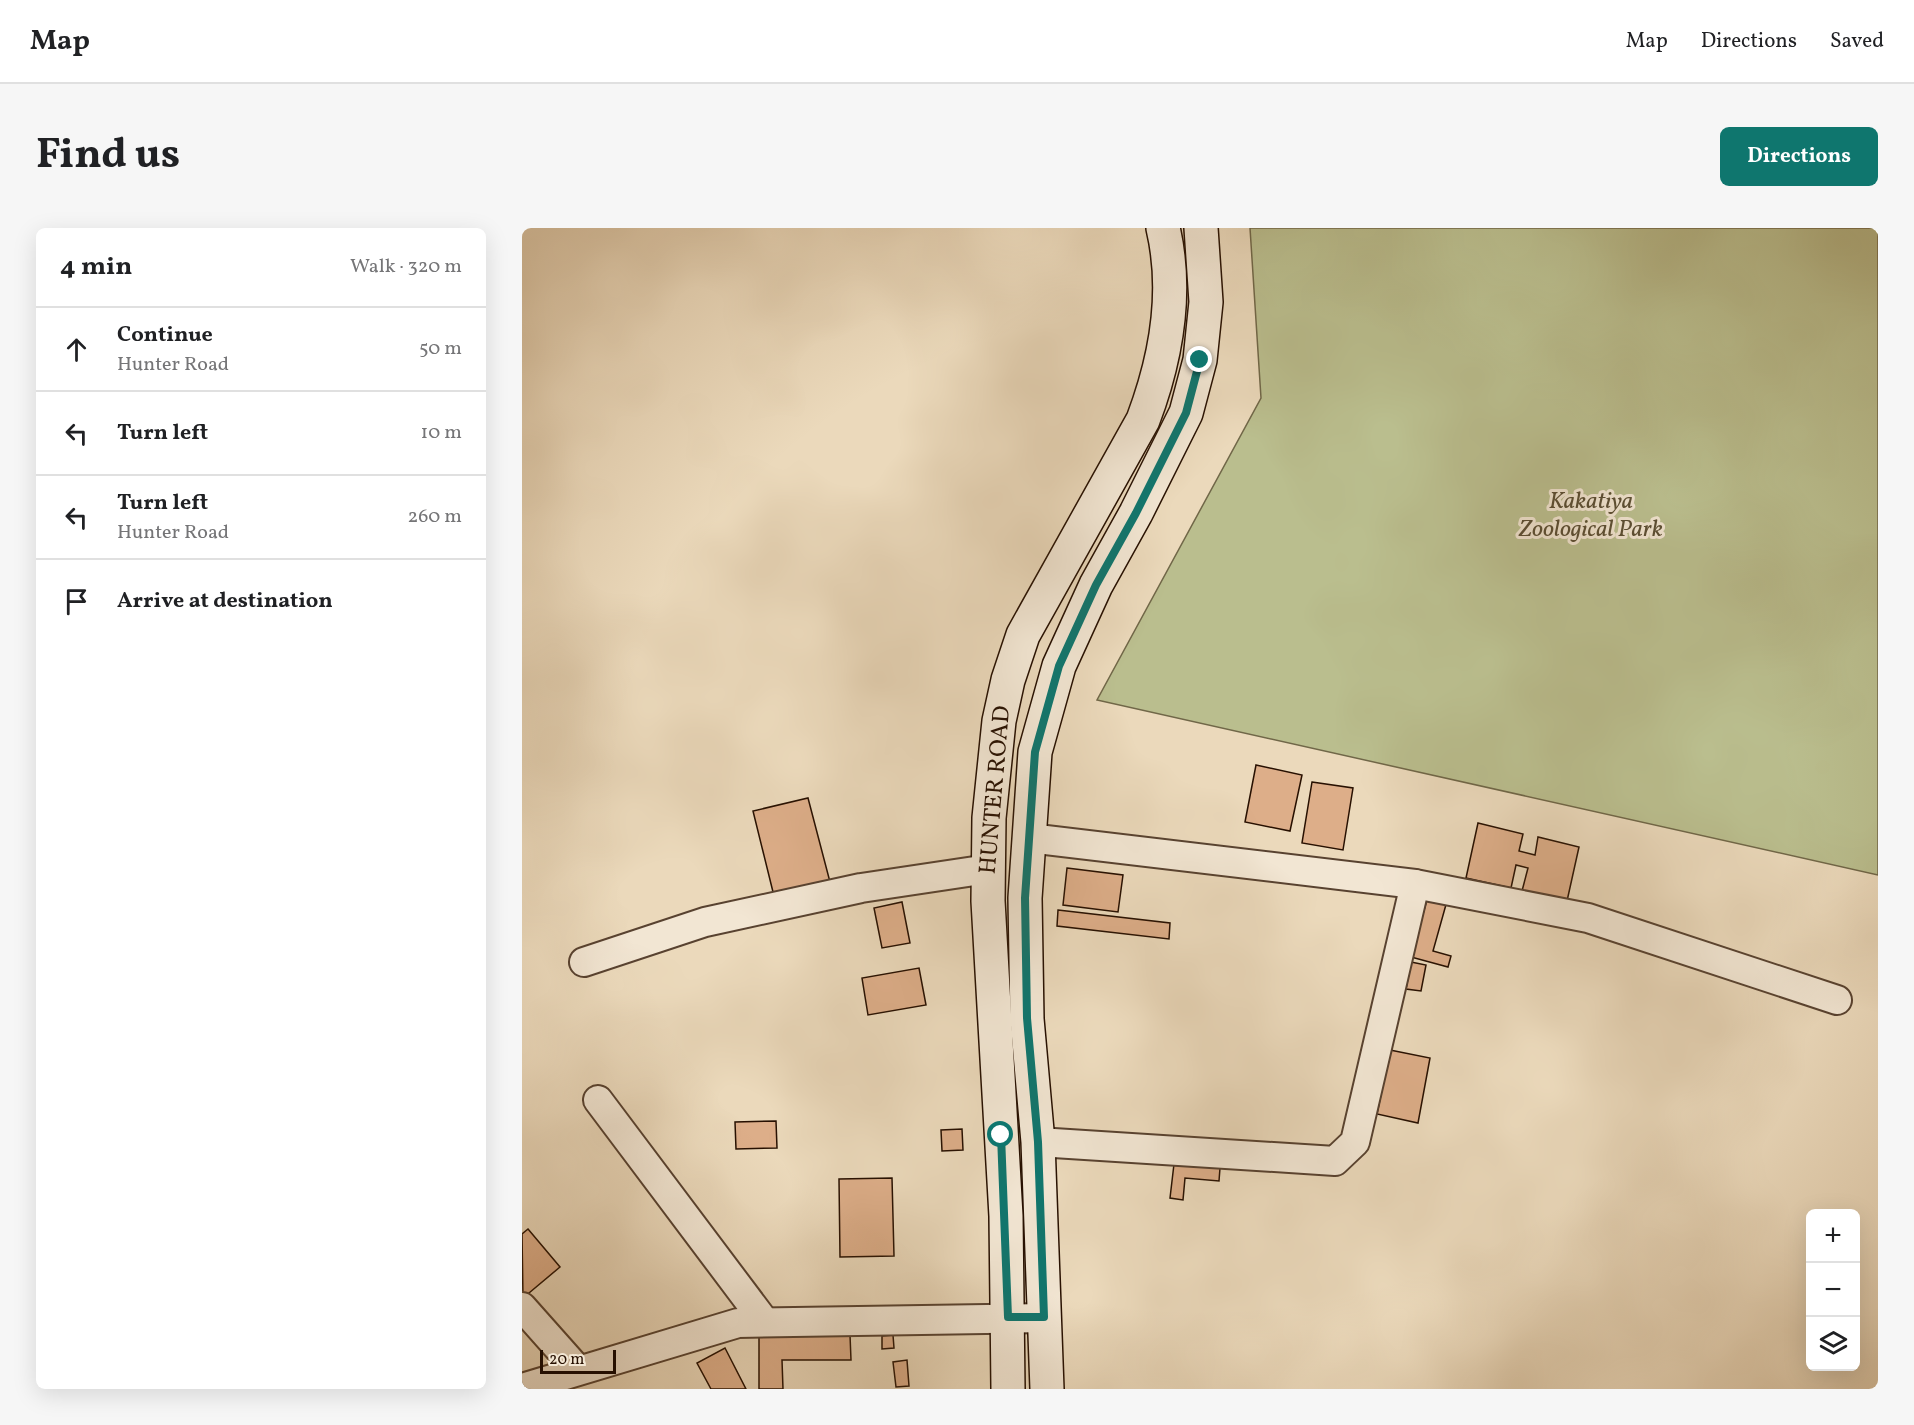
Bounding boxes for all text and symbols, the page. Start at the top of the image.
text: Map [30,22,90,61]
text: Map [1626,27,1668,56]
text: Directions [1701,27,1797,56]
text: Saved [1830,27,1884,56]
text: Find us [36,127,180,186]
button: Directions [1720,127,1878,186]
text: 4 min [60,249,132,285]
text: Walk · 320 m [350,253,462,281]
text: Continue [117,320,213,351]
icon: ahead [60,333,93,366]
text: 50 m [419,335,462,363]
route end [1186,346,1212,372]
text: Hunter Road [117,351,229,379]
icon: left [60,417,93,450]
text: Turn left [117,418,208,449]
text: 10 m [421,419,462,447]
park label: Kakatiya Zoological Park [1518,485,1663,547]
text: Turn left [117,488,208,519]
icon: left [60,501,93,534]
text: 260 m [407,503,462,531]
text: Hunter Road [117,519,229,547]
icon: arrive [60,585,93,618]
text: Arrive at destination [117,586,333,617]
street label: HUNTER ROAD [972,704,1020,876]
route start [987,1121,1013,1147]
map controls [1806,1209,1860,1371]
button: + [1806,1209,1860,1263]
button: − [1806,1263,1860,1317]
button: layers [1806,1317,1860,1371]
scale bar [540,1347,616,1374]
text: 20 m [549,1349,584,1371]

